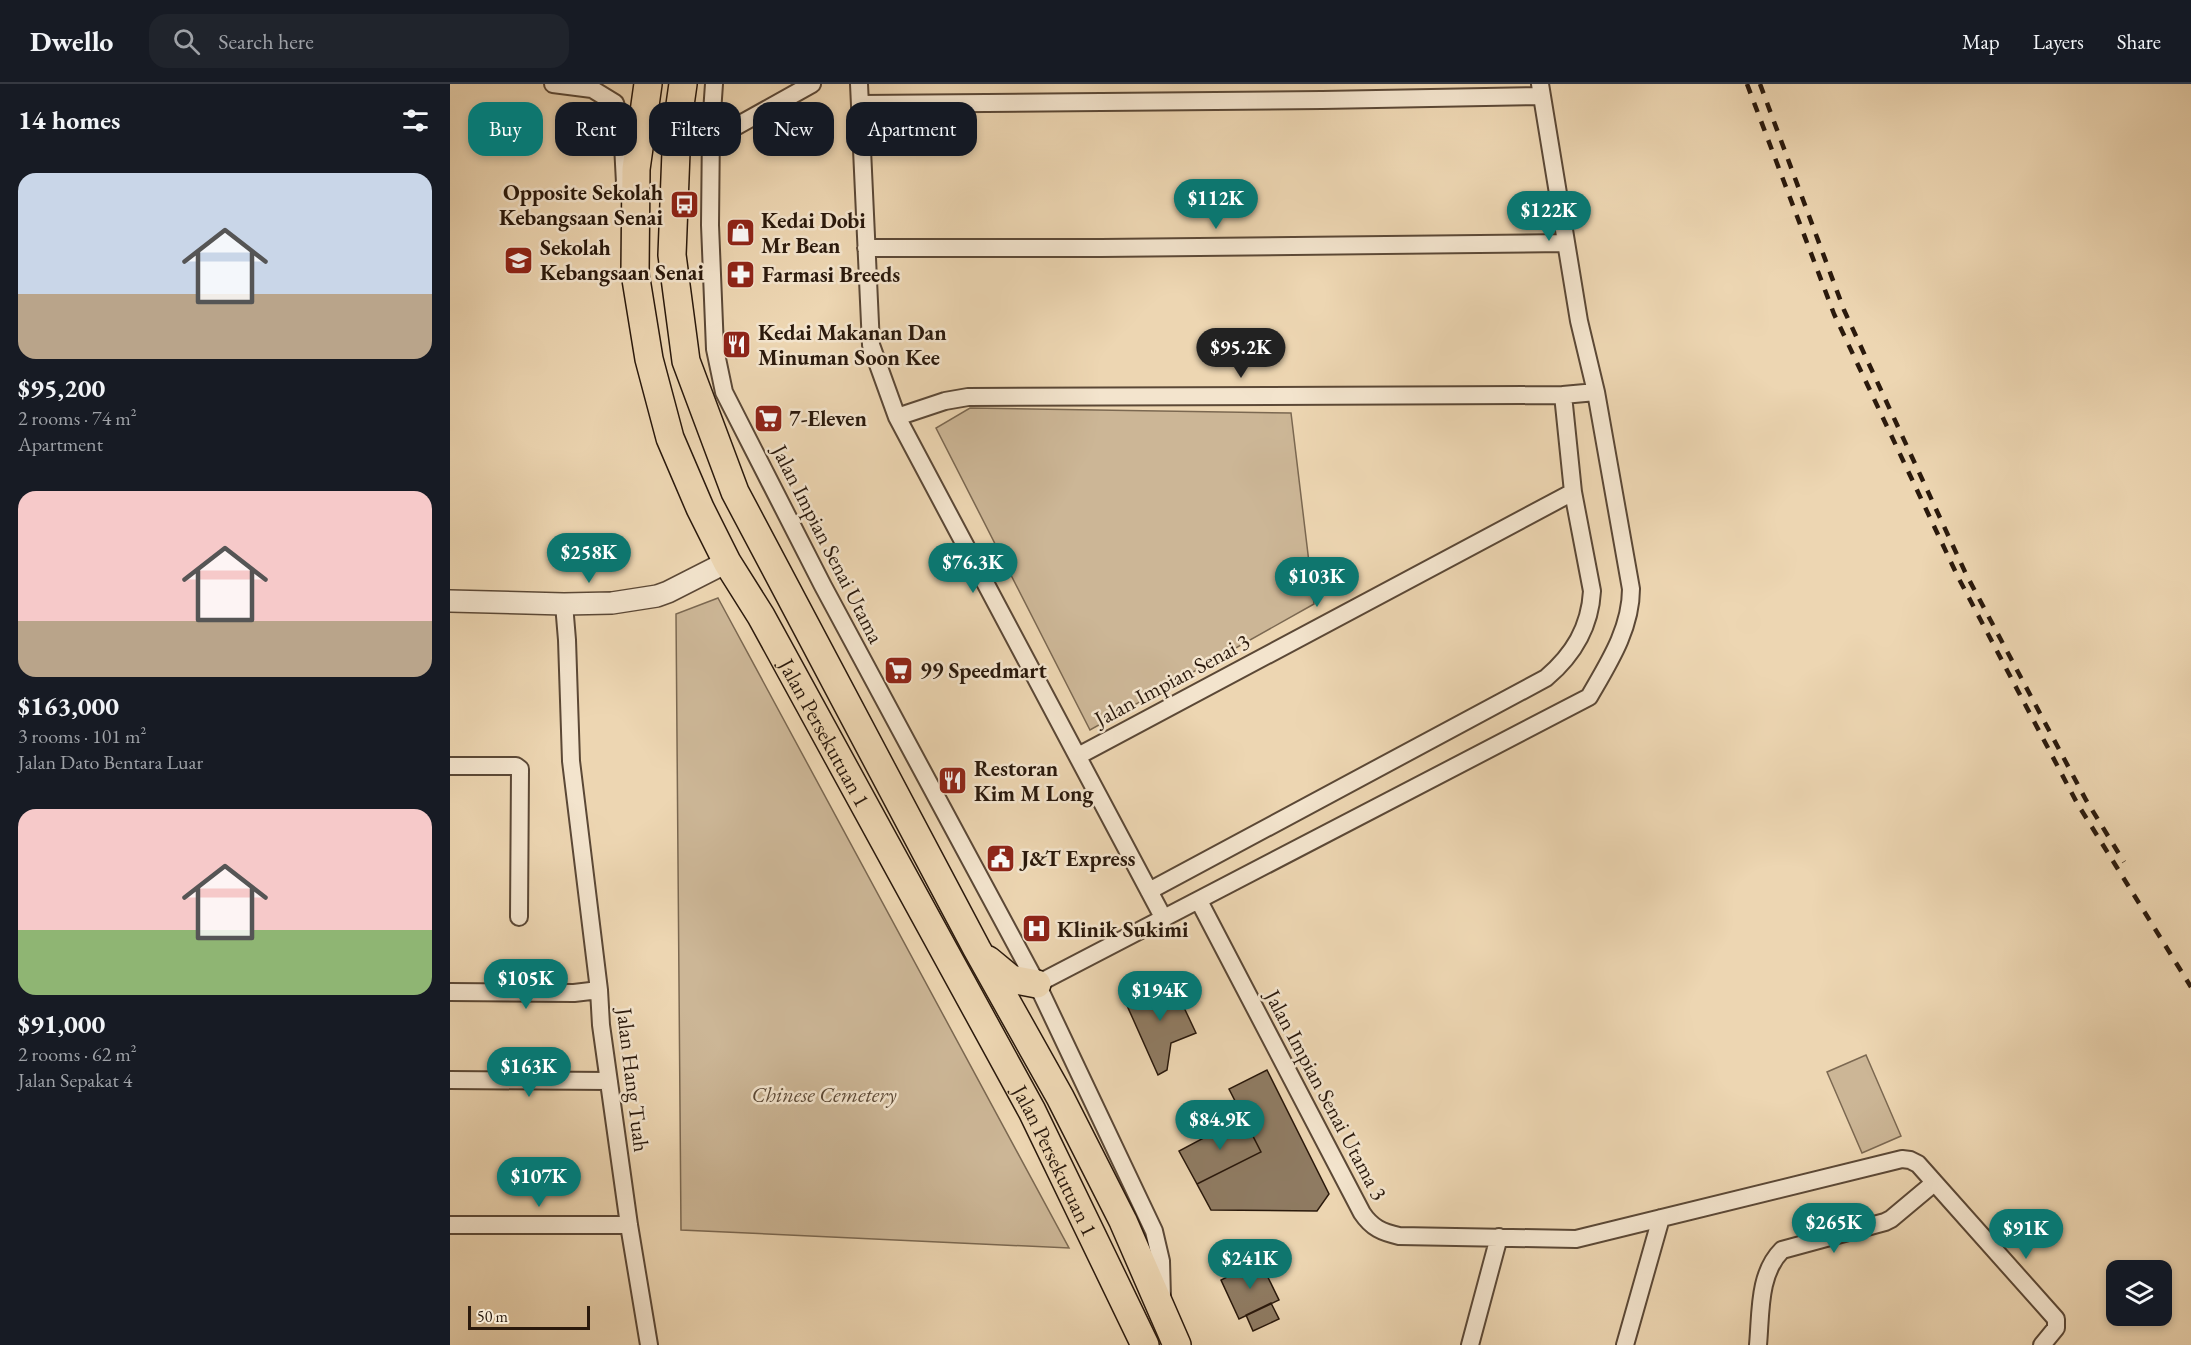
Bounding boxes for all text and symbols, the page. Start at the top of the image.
search box [149,14,569,68]
text: Dwello [30,23,113,59]
icon: search [170,25,203,58]
text: Search here [218,27,314,56]
text: Map [1962,28,2000,55]
text: Layers [2033,28,2084,55]
text: Share [2117,28,2161,55]
chip: Buy [468,102,543,156]
chip: Rent [555,102,637,156]
chip: Filters [649,102,741,156]
chip: New [753,102,834,156]
chip: Apartment [846,102,977,156]
text: 14 homes [18,103,120,137]
icon: filters [399,104,432,137]
place label: Opposite Sekolah Kebangsaan Senai [499,178,664,232]
pin: $112K [1174,179,1258,230]
text: $112K [1188,185,1244,211]
bus stop icon: Opposite Sekolah Kebangsaan Senai [668,189,700,221]
pin: $122K [1507,191,1591,242]
text: $122K [1521,197,1577,223]
place label: Kedai Dobi Mr Bean [761,206,866,260]
icon: home [171,212,279,320]
shop icon: Kedai Dobi Mr Bean [724,217,756,249]
place label: Sekolah Kebangsaan Senai [540,233,704,287]
school or university icon: Sekolah Kebangsaan Senai [503,244,535,276]
pharmacy icon: Farmasi Breeds [725,258,757,290]
place label: Farmasi Breeds [762,260,900,289]
place label: Kedai Makanan Dan Minuman Soon Kee [758,318,947,372]
pin: $95.2K [1192,328,1290,379]
restaurant icon: Kedai Makanan Dan Minuman Soon Kee [721,329,753,361]
text: $95.2K [1210,334,1272,360]
text: $95,200 [18,371,105,405]
supermarket icon: 7-Eleven [752,402,784,434]
place label: 7-Eleven [789,404,867,433]
text: 2 rooms · 74 m² [18,405,137,431]
text: Apartment [18,431,103,457]
street label: Jalan Impian Senai Utama [764,438,891,648]
icon: home [171,530,279,638]
pin: $258K [547,533,631,584]
text: $258K [561,539,617,565]
pin: $76.3K [924,543,1022,594]
text: $76.3K [942,549,1004,575]
pin: $103K [1275,557,1359,608]
text: $103K [1289,563,1345,589]
street label: Jalan Impian Senai 3 [1087,627,1255,734]
street label: Jalan Persekutuan 1 [772,652,877,812]
supermarket icon: 99 Speedmart [883,654,915,686]
place label: 99 Speedmart [920,656,1047,685]
text: $163,000 [18,689,119,723]
text: 3 rooms · 101 m² [18,723,146,749]
text: Jalan Dato Bentara Luar [18,749,203,775]
place label: Restoran Kim M Long [974,754,1094,808]
restaurant icon: Restoran Kim M Long [937,765,969,797]
public building icon: J&T Express [984,842,1016,874]
place label: J&T Express [1019,844,1136,873]
icon: home [171,848,279,956]
hospital icon: Klinik Sukimi [1020,913,1052,945]
place label: Klinik Sukimi [1057,915,1189,944]
pin: $105K [484,959,568,1010]
text: $105K [498,965,554,991]
pin: $194K [1118,971,1202,1022]
text: $194K [1132,977,1188,1003]
street label: Jalan Impian Senai Utama 3 [1257,983,1394,1205]
street label: Jalan Hang Tuah [610,1004,656,1154]
text: $91,000 [18,1007,105,1041]
text: 2 rooms · 62 m² [18,1041,137,1067]
pin: $163K [487,1047,571,1098]
text: $163K [501,1053,557,1079]
text: Jalan Sepakat 4 [18,1067,132,1093]
street label: Jalan Persekutuan 1 [1005,1078,1105,1241]
park label: Chinese Cemetery [751,1080,897,1109]
pin: $84.9K [1171,1100,1269,1151]
text: $84.9K [1189,1106,1251,1132]
pin: $107K [497,1157,581,1208]
text: $107K [511,1163,567,1189]
pin: $265K [1792,1203,1876,1254]
text: $265K [1806,1209,1862,1235]
pin: $91K [1990,1209,2062,1260]
text: $91K [2003,1215,2049,1241]
pin: $241K [1208,1239,1292,1290]
text: $241K [1222,1245,1278,1271]
map controls [2106,1260,2172,1326]
button: layers [2106,1260,2172,1326]
scale bar [468,1303,590,1330]
text: 50 m [477,1306,508,1327]

